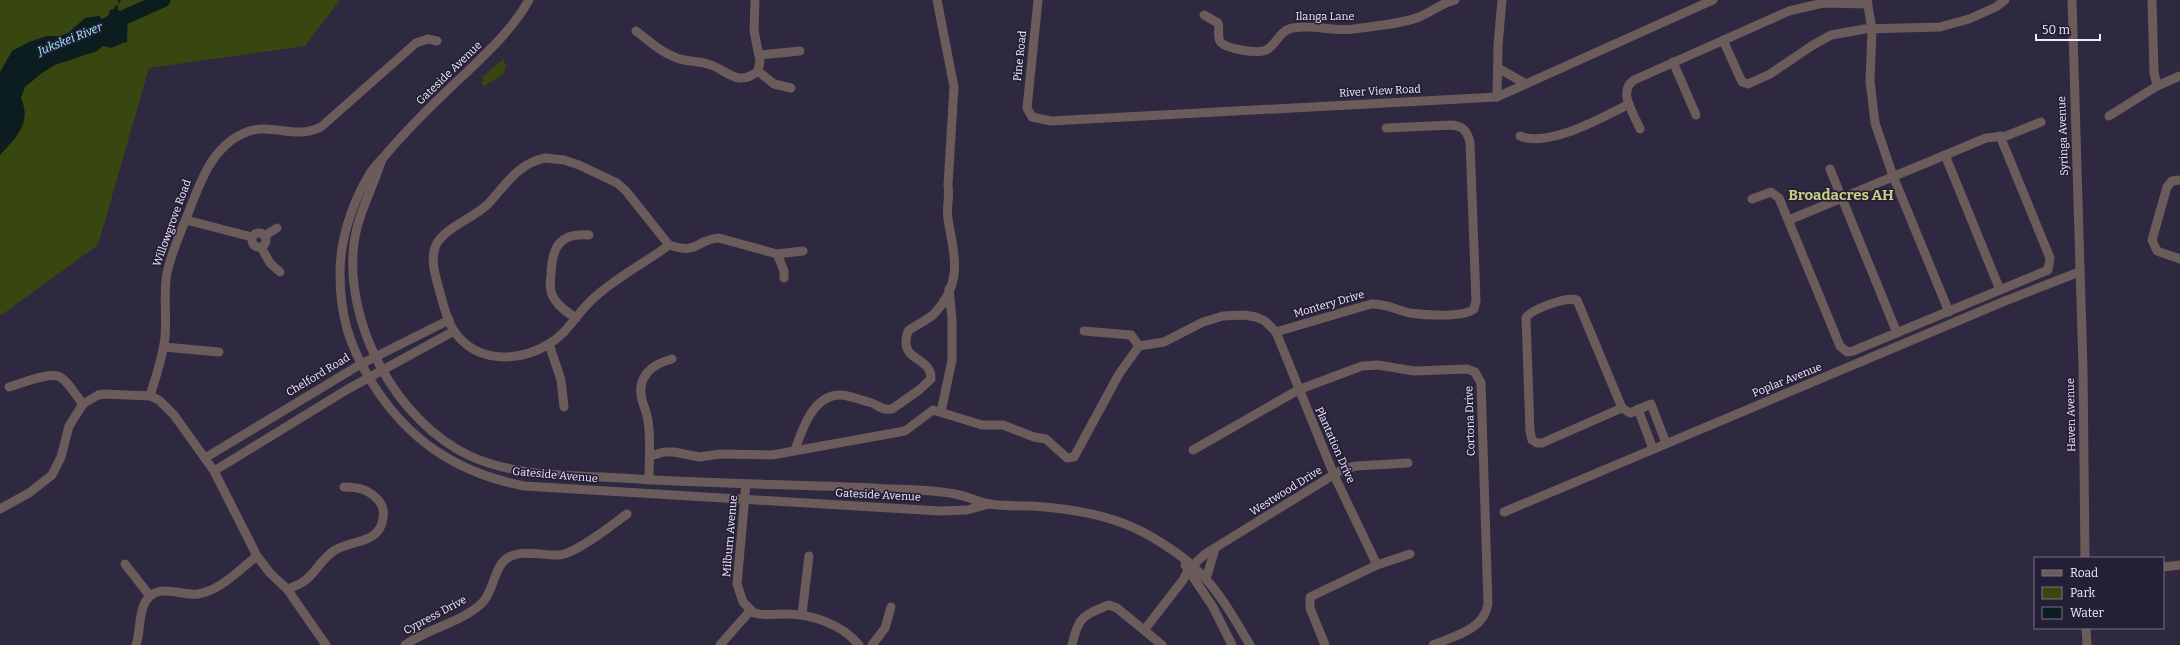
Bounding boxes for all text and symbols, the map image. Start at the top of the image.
street label: Ilanga Lane [1295,10,1355,23]
scale bar [2036,16,2100,42]
water label: Jukskei River [35,19,105,59]
text: 50 m [2042,23,2071,37]
street label: Pine Road [1011,30,1029,82]
street label: Gateside Avenue [414,39,484,107]
street label: River View Road [1339,82,1422,100]
street label: Syringa Avenue [2055,96,2071,176]
street label: Willowgrove Road [150,177,194,268]
district label: Broadacres AH [1788,186,1894,204]
street label: Montery Drive [1292,288,1366,320]
street label: Chelford Road [284,351,353,399]
street label: Poplar Avenue [1750,360,1824,400]
street label: Haven Avenue [2064,378,2078,452]
street label: Cortona Drive [1462,386,1478,456]
street label: Plantation Drive [1312,405,1358,485]
street label: Westwood Drive [1247,464,1325,518]
street label: Gateside Avenue [512,465,598,485]
street label: Gateside Avenue [835,486,921,504]
street label: Milburn Avenue [720,495,740,577]
legend [2034,557,2164,629]
text: Road [2070,566,2098,580]
text: Park [2070,586,2096,600]
street label: Cypress Drive [401,593,469,637]
text: Water [2070,606,2105,620]

